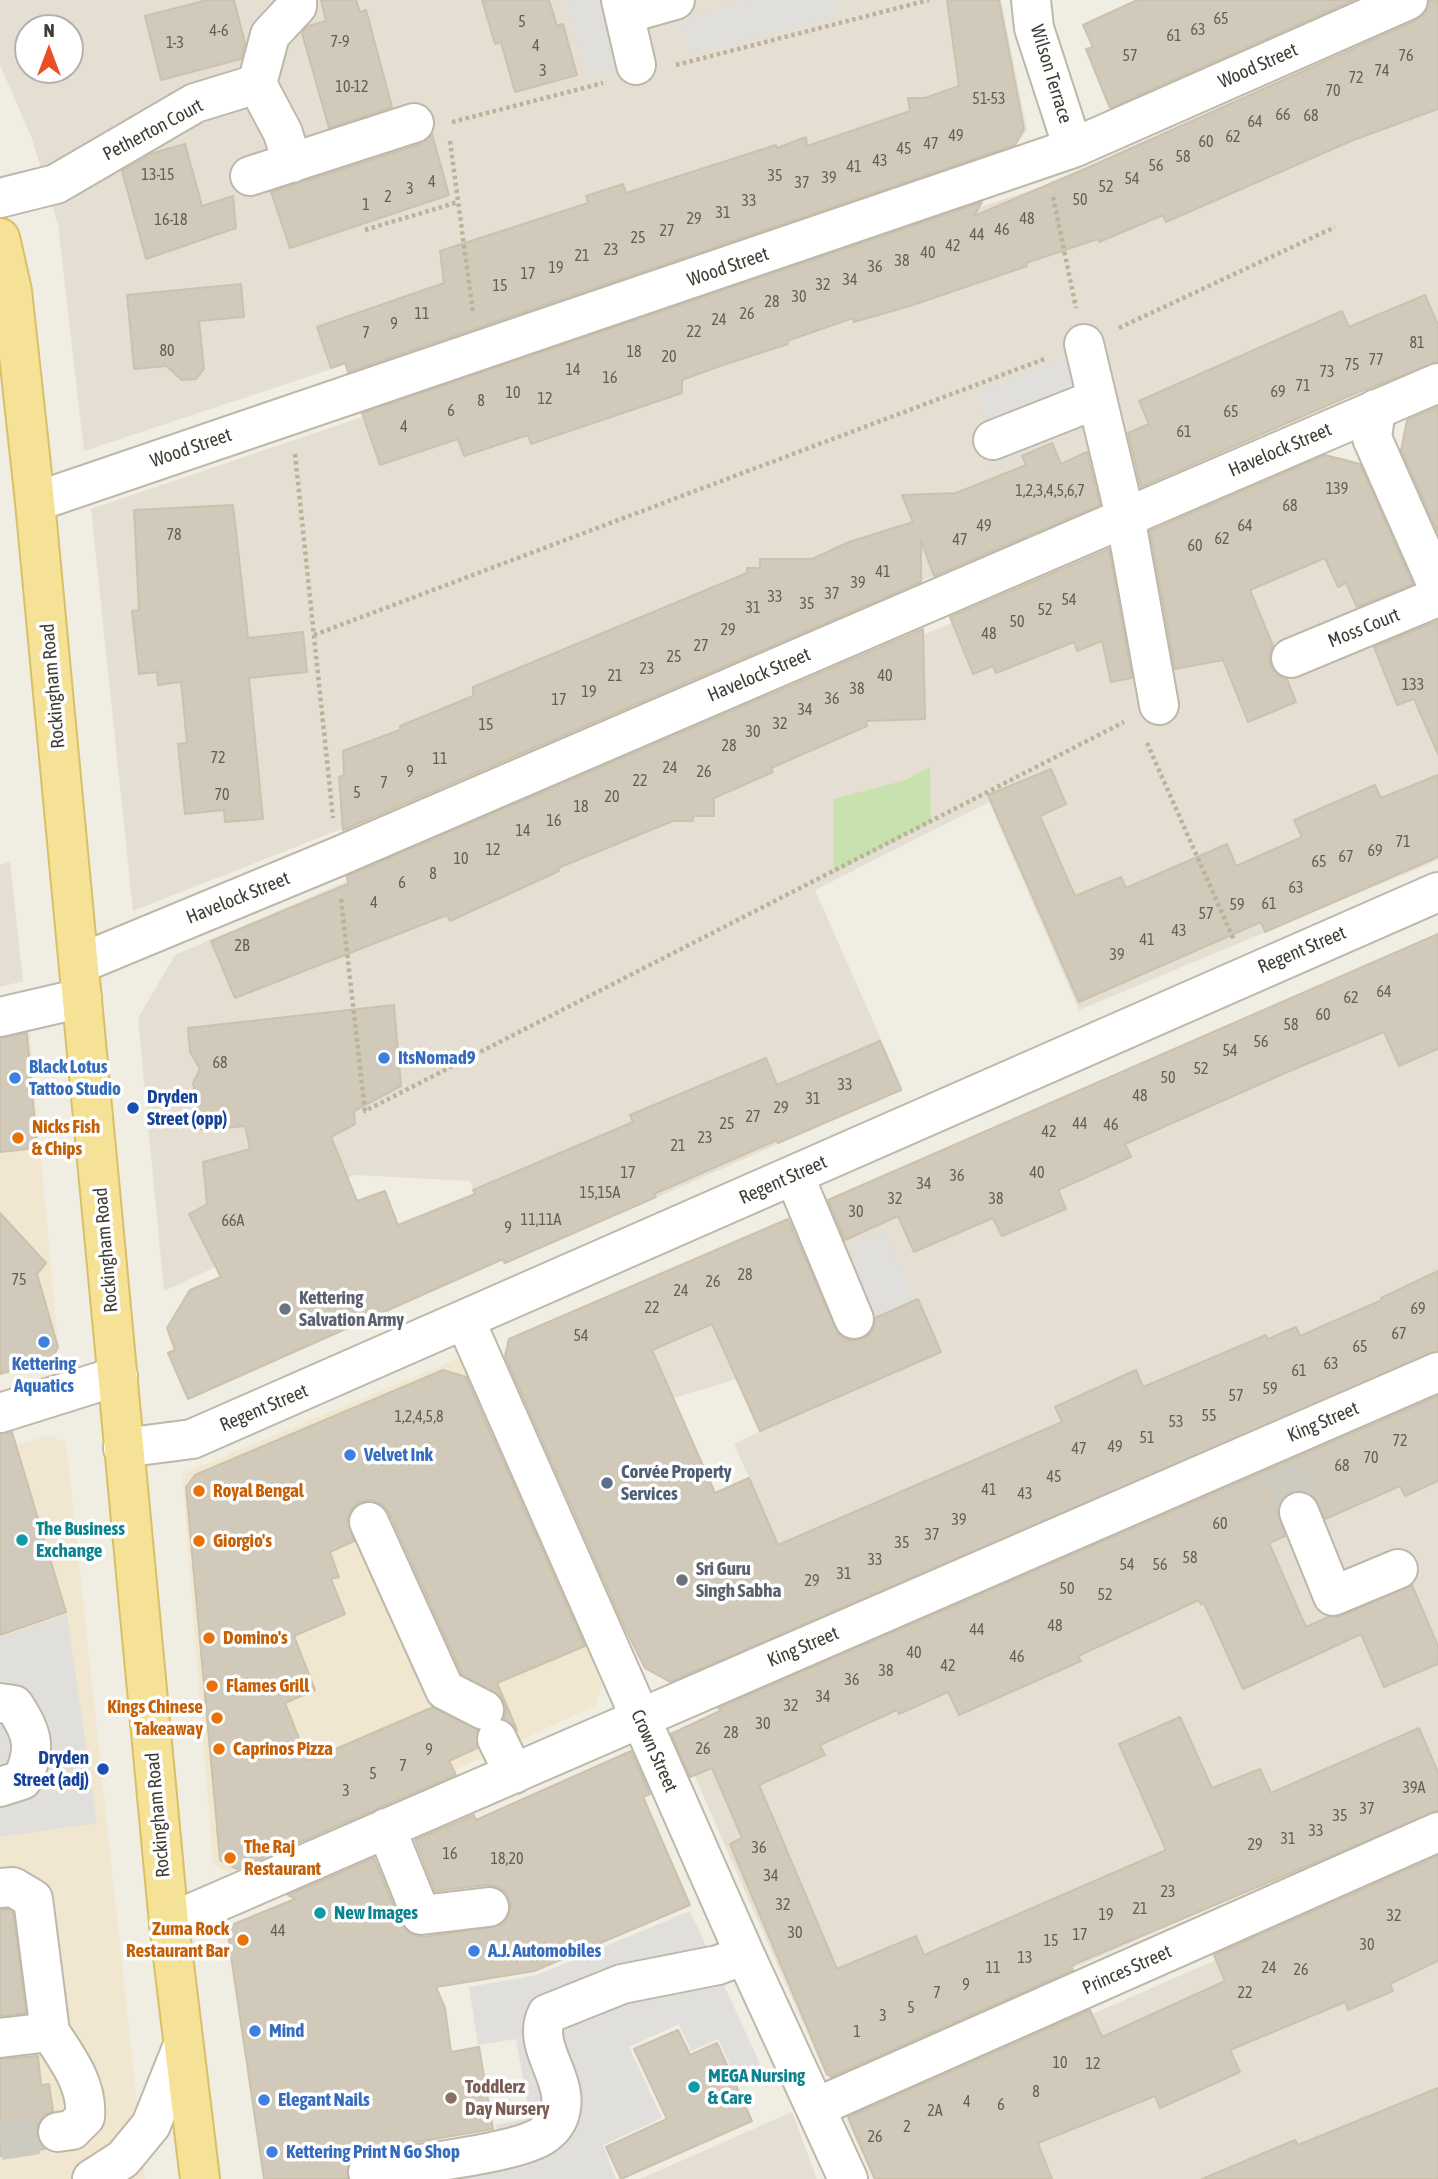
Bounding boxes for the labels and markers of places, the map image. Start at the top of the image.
place label: ItsNomad9 [398,1047,476,1069]
marker: ItsNomad9 [376,1050,392,1066]
place label: Black Lotus Tattoo Studio [29,1056,121,1100]
marker: Black Lotus Tattoo Studio [7,1070,23,1086]
place label: Dryden Street (opp) [147,1086,227,1130]
marker: Dryden Street (opp) [125,1100,141,1116]
place label: Nicks Fish & Chips [32,1116,100,1160]
marker: Nicks Fish & Chips [10,1130,26,1146]
place label: Kettering Salvation Army [299,1287,404,1331]
marker: Kettering Salvation Army [277,1301,293,1317]
marker: Kettering Aquatics [36,1334,52,1350]
place label: Kettering Aquatics [12,1353,76,1397]
place label: Velvet Ink [364,1444,433,1466]
marker: Velvet Ink [342,1447,358,1463]
place label: Corvée Property Services [621,1461,732,1505]
marker: Corvée Property Services [599,1475,615,1491]
place label: Royal Bengal [213,1480,304,1502]
marker: Royal Bengal [191,1483,207,1499]
place label: The Business Exchange [36,1518,125,1562]
place label: Giorgio's [213,1530,272,1552]
marker: The Business Exchange [14,1532,30,1548]
marker: Giorgio's [191,1533,207,1549]
place label: Sri Guru Singh Sabha [696,1558,781,1602]
marker: Sri Guru Singh Sabha [674,1572,690,1588]
place label: Domino's [223,1627,288,1649]
marker: Domino's [201,1630,217,1646]
place label: Flames Grill [226,1675,309,1697]
marker: Flames Grill [204,1678,220,1694]
place label: Kings Chinese Takeaway [107,1696,203,1740]
marker: Kings Chinese Takeaway [209,1710,225,1726]
place label: Caprinos Pizza [233,1738,333,1760]
marker: Caprinos Pizza [211,1741,227,1757]
place label: Dryden Street (adj) [13,1747,89,1791]
marker: Dryden Street (adj) [95,1761,111,1777]
place label: The Raj Restaurant [244,1836,321,1880]
marker: The Raj Restaurant [222,1850,238,1866]
place label: New Images [334,1902,418,1924]
marker: New Images [312,1905,328,1921]
place label: Zuma Rock Restaurant Bar [126,1918,229,1962]
marker: Zuma Rock Restaurant Bar [235,1932,251,1948]
place label: A.J. Automobiles [488,1940,601,1962]
marker: A.J. Automobiles [466,1943,482,1959]
place label: Mind [269,2020,304,2042]
marker: Mind [247,2023,263,2039]
place label: MEGA Nursing & Care [708,2065,805,2109]
place label: Toddlerz Day Nursery [465,2076,550,2120]
marker: MEGA Nursing & Care [686,2079,702,2095]
place label: Elegant Nails [278,2089,370,2111]
marker: Toddlerz Day Nursery [443,2090,459,2106]
marker: Elegant Nails [256,2092,272,2108]
place label: Kettering Print N Go Shop [286,2141,460,2163]
marker: Kettering Print N Go Shop [264,2144,280,2160]

